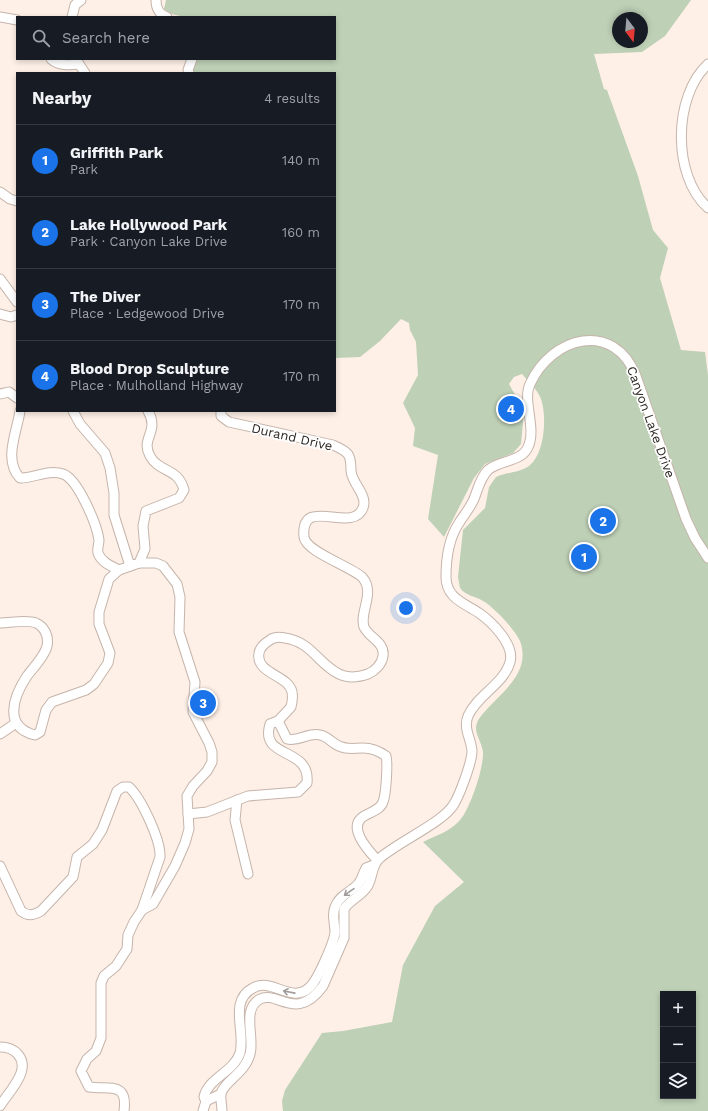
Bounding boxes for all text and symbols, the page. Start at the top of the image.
north arrow [612,12,648,48]
search box [16,16,336,60]
icon: search [30,27,52,49]
text: Search here [62,29,150,47]
text: Nearby [32,88,91,108]
text: 4 results [264,91,320,106]
text: Griffith Park [70,144,163,162]
text: 1 [42,153,48,168]
text: 140 m [282,153,320,168]
text: Park [70,162,98,177]
text: Lake Hollywood Park [70,216,227,234]
text: 2 [41,225,49,240]
text: 160 m [282,225,320,240]
text: Park · Canyon Lake Drive [70,234,227,249]
text: The Diver [70,288,140,306]
text: 3 [41,297,49,312]
text: 170 m [283,297,320,312]
text: Place · Ledgewood Drive [70,306,225,321]
text: Blood Drop Sculpture [70,360,229,378]
street label: Canyon Lake Drive [624,364,678,480]
text: 4 [41,369,49,384]
text: 170 m [283,369,320,384]
text: Place · Mulholland Highway [70,378,243,393]
pin: 4 [498,394,524,424]
street label: Durand Drive [250,420,334,454]
pin: 2 [590,506,616,536]
pin: 1 [571,542,597,572]
your location [396,598,416,618]
pin: 3 [190,688,216,718]
one-way arrow [343,888,354,896]
one-way arrow [283,988,296,996]
map controls [660,991,696,1099]
button: + [660,991,696,1027]
button: − [660,1027,696,1063]
button: layers [660,1063,696,1099]

